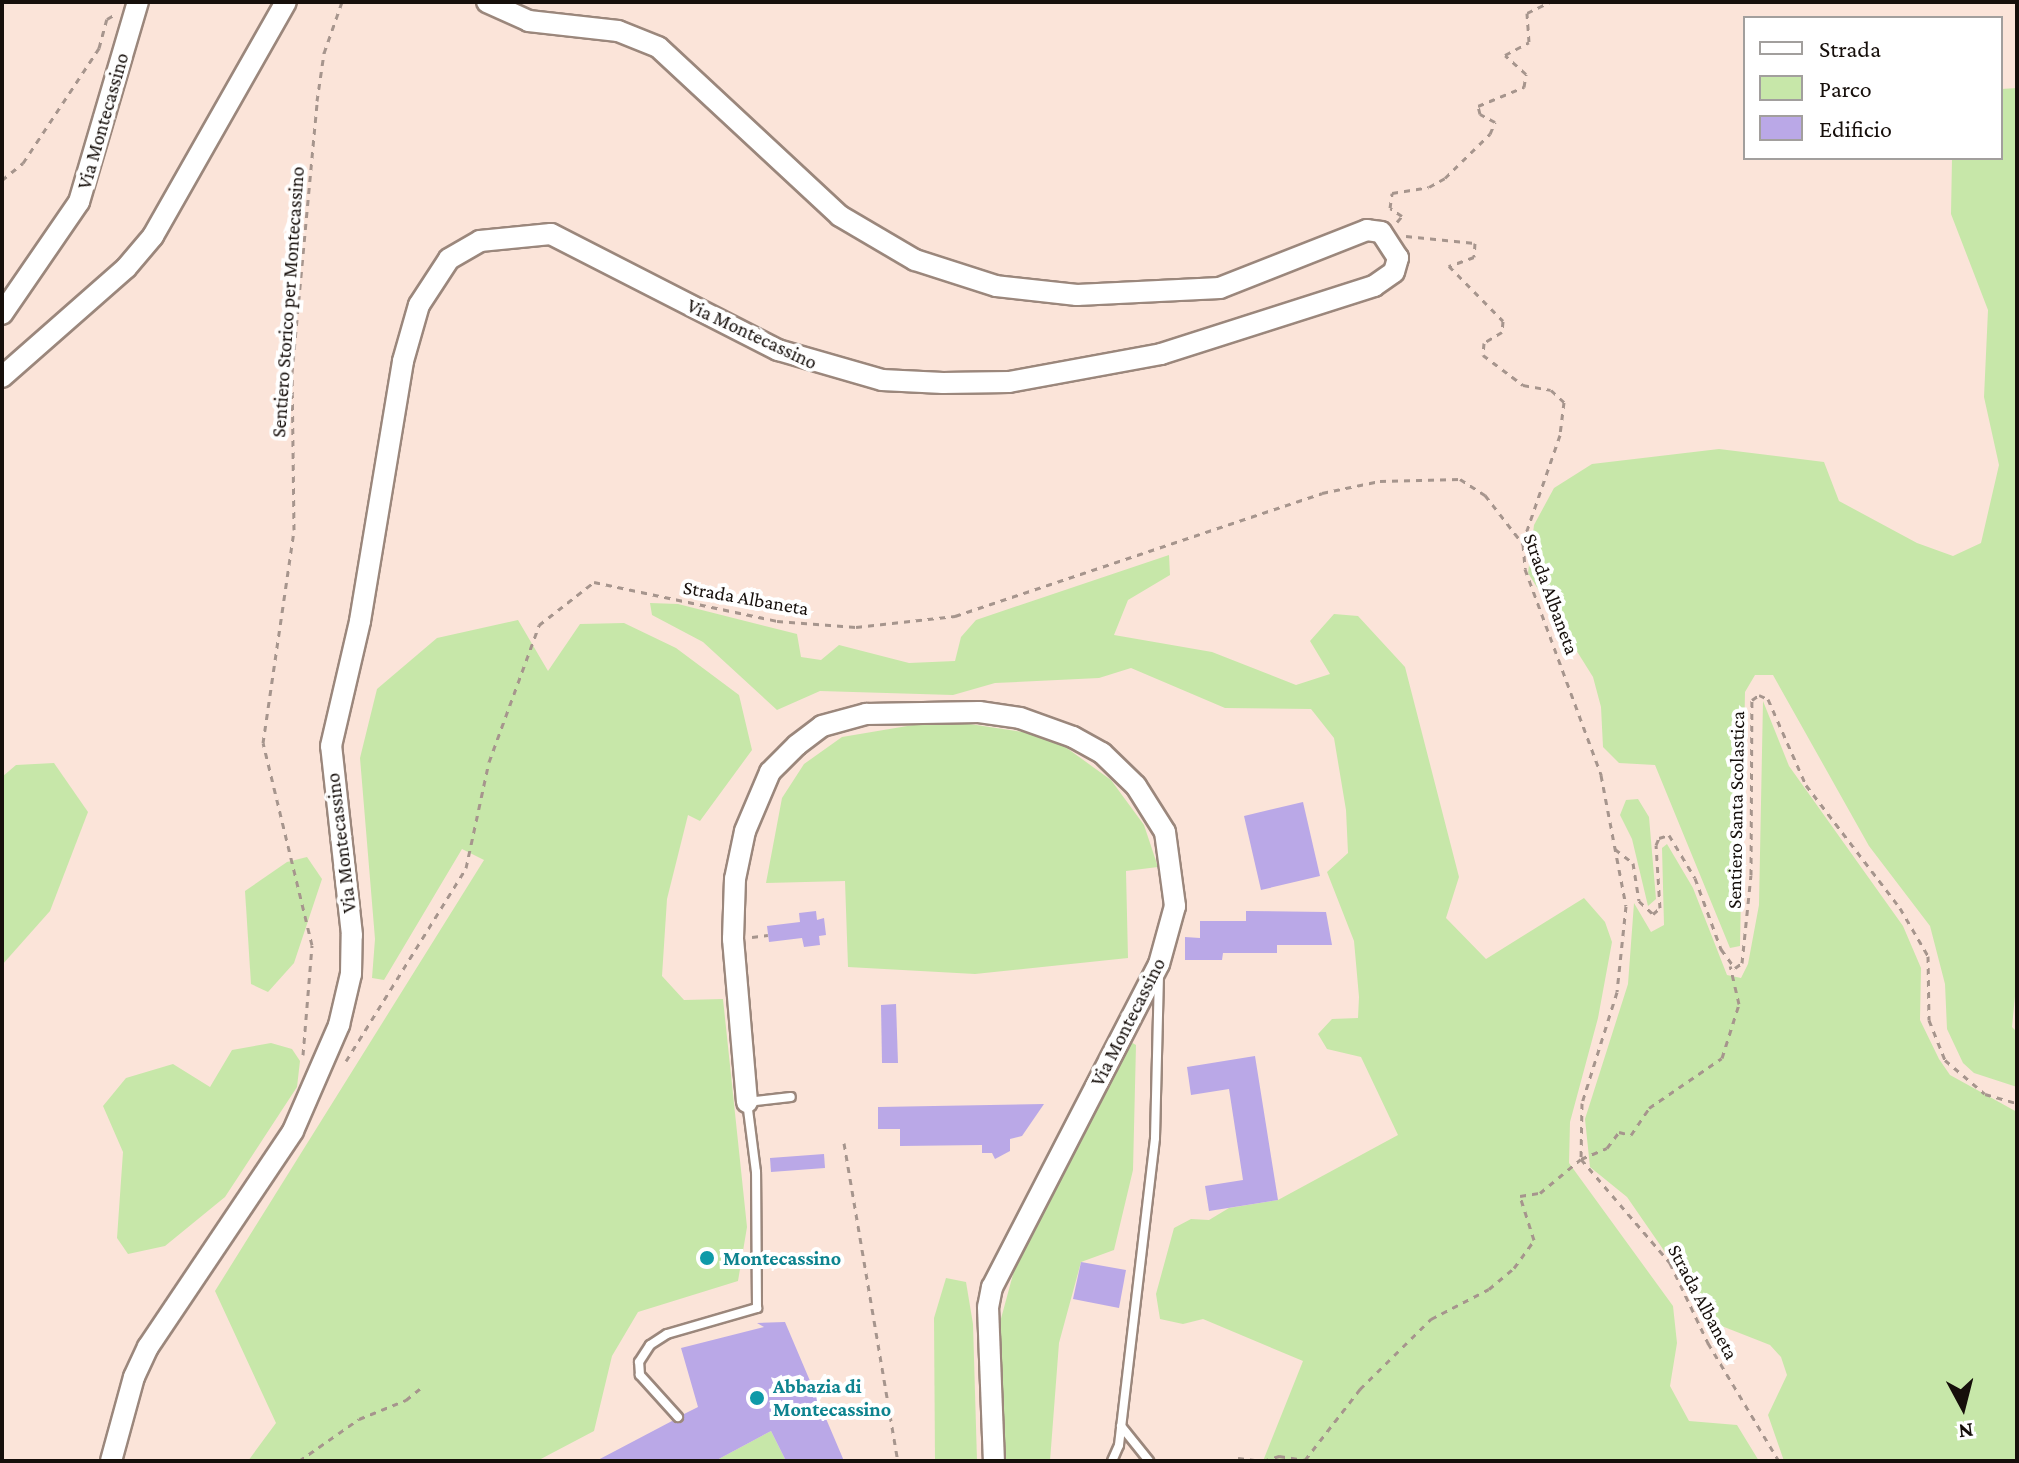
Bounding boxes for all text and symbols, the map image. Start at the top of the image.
legend [1743,16,2003,160]
text: Strada [1819,35,1881,62]
street label: Via Montecassino [72,50,134,192]
text: Parco [1819,75,1872,102]
text: Edificio [1819,115,1892,142]
street label: Sentiero Storico per Montecassino [267,166,309,438]
street label: Via Montecassino [683,293,821,375]
street label: Strada Albaneta [1518,530,1584,658]
street label: Strada Albaneta [681,575,811,621]
street label: Sentiero Santa Scolastica [1722,711,1750,909]
street label: Via Montecassino [320,772,362,914]
street label: Via Montecassino [1085,954,1171,1090]
street label: Strada Albaneta [1663,1240,1743,1364]
place label: Montecassino [723,1246,841,1270]
marker: Montecassino [698,1249,716,1267]
north arrow [1923,1367,2003,1447]
place label: Abbazia di Montecassino [773,1374,891,1421]
marker: Abbazia di Montecassino [748,1389,766,1407]
text: N [1957,1418,1975,1445]

